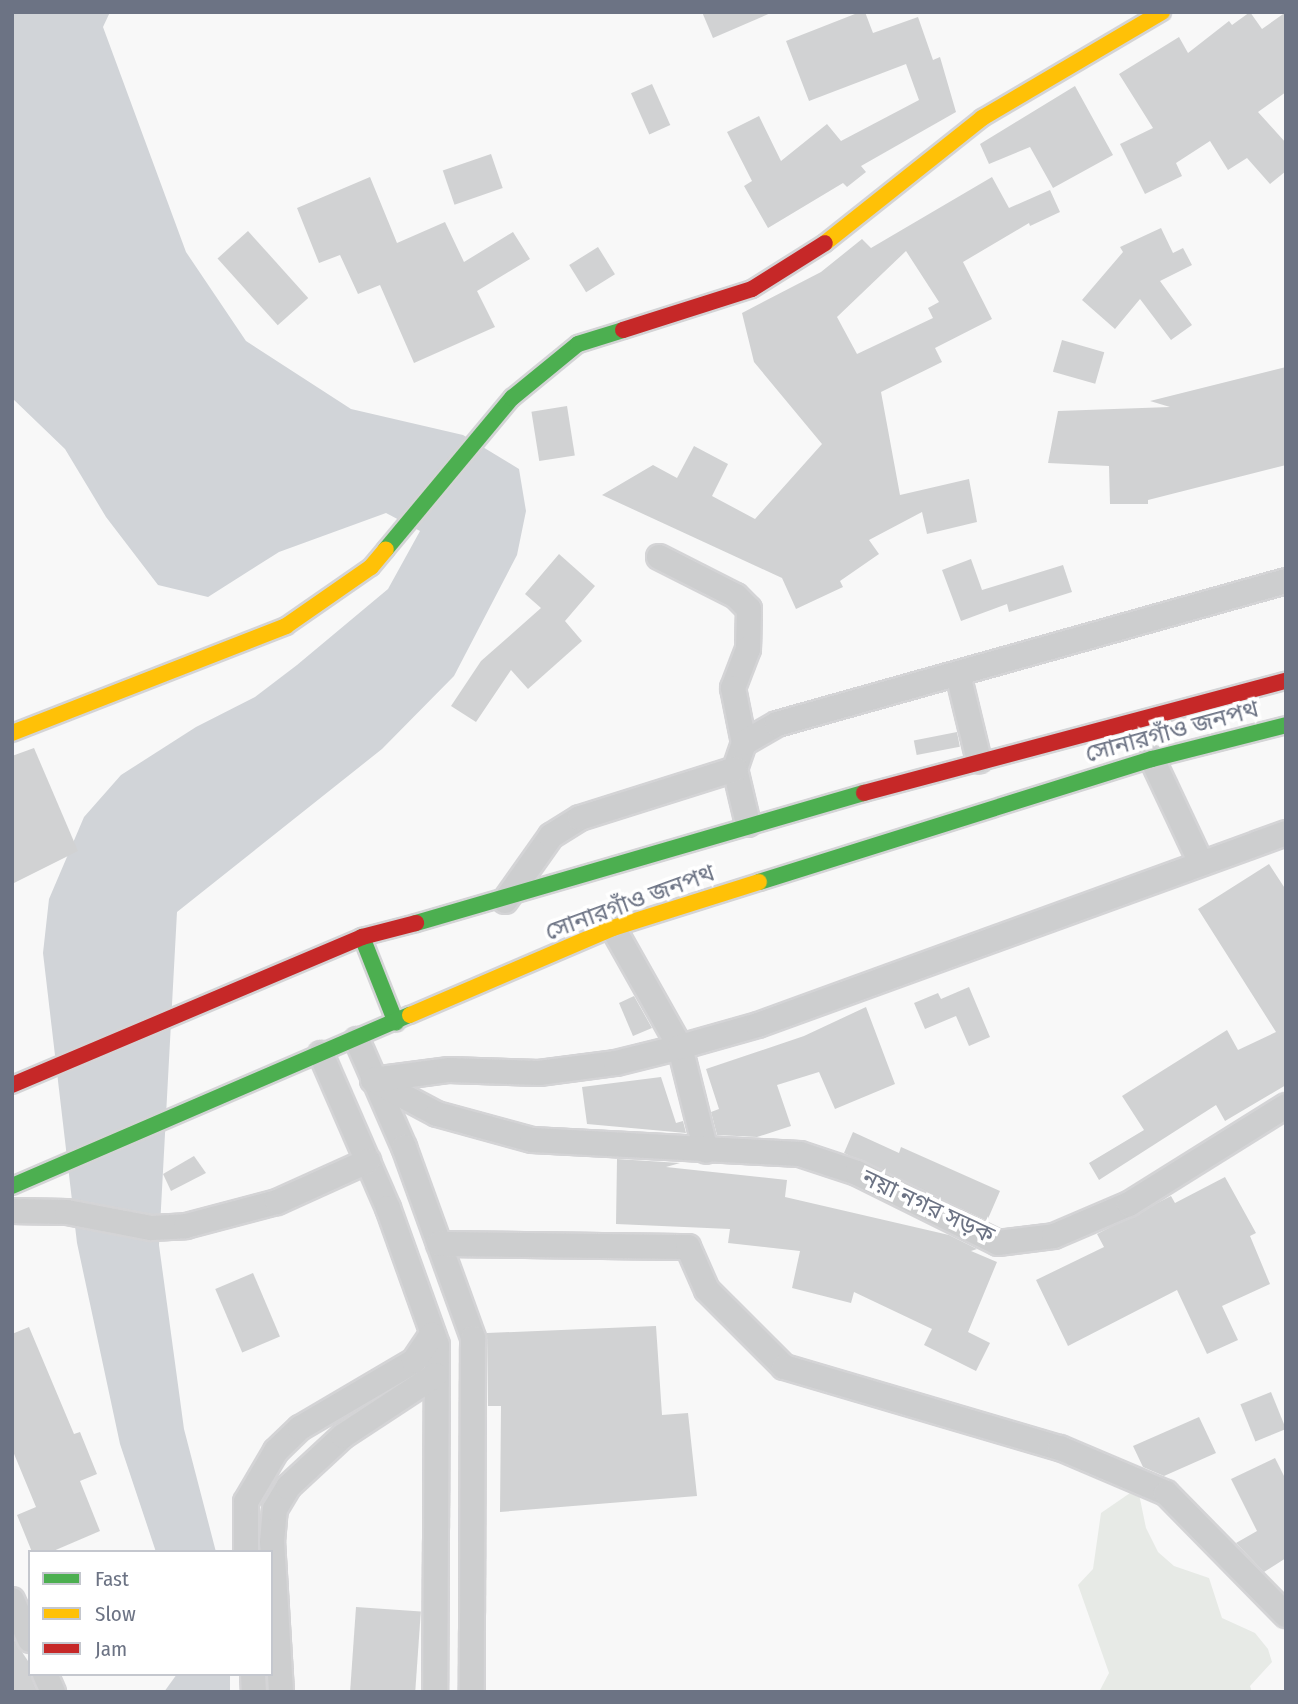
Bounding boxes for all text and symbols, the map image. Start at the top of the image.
street label: সোনারগাঁও জনপথ [1082,695,1262,769]
street label: সোনারগাঁও জনপথ [541,859,719,947]
street label: নয়া নগর সড়ক [857,1164,999,1250]
legend [28,1550,273,1676]
text: Fast [95,1566,129,1592]
text: Slow [95,1601,136,1627]
text: Jam [95,1636,127,1662]

